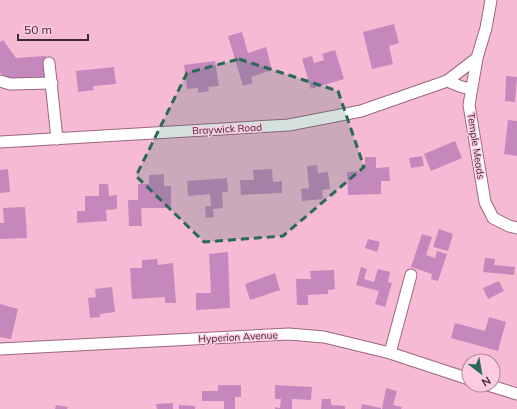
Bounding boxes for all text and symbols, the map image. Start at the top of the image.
scale bar [18,16,88,42]
text: 50 m [24,22,52,37]
street label: Temple Meads [464,112,488,180]
street label: Braywick Road [192,121,262,137]
street label: Hyperion Avenue [198,328,278,346]
north arrow [461,353,501,393]
text: N [479,373,493,390]

